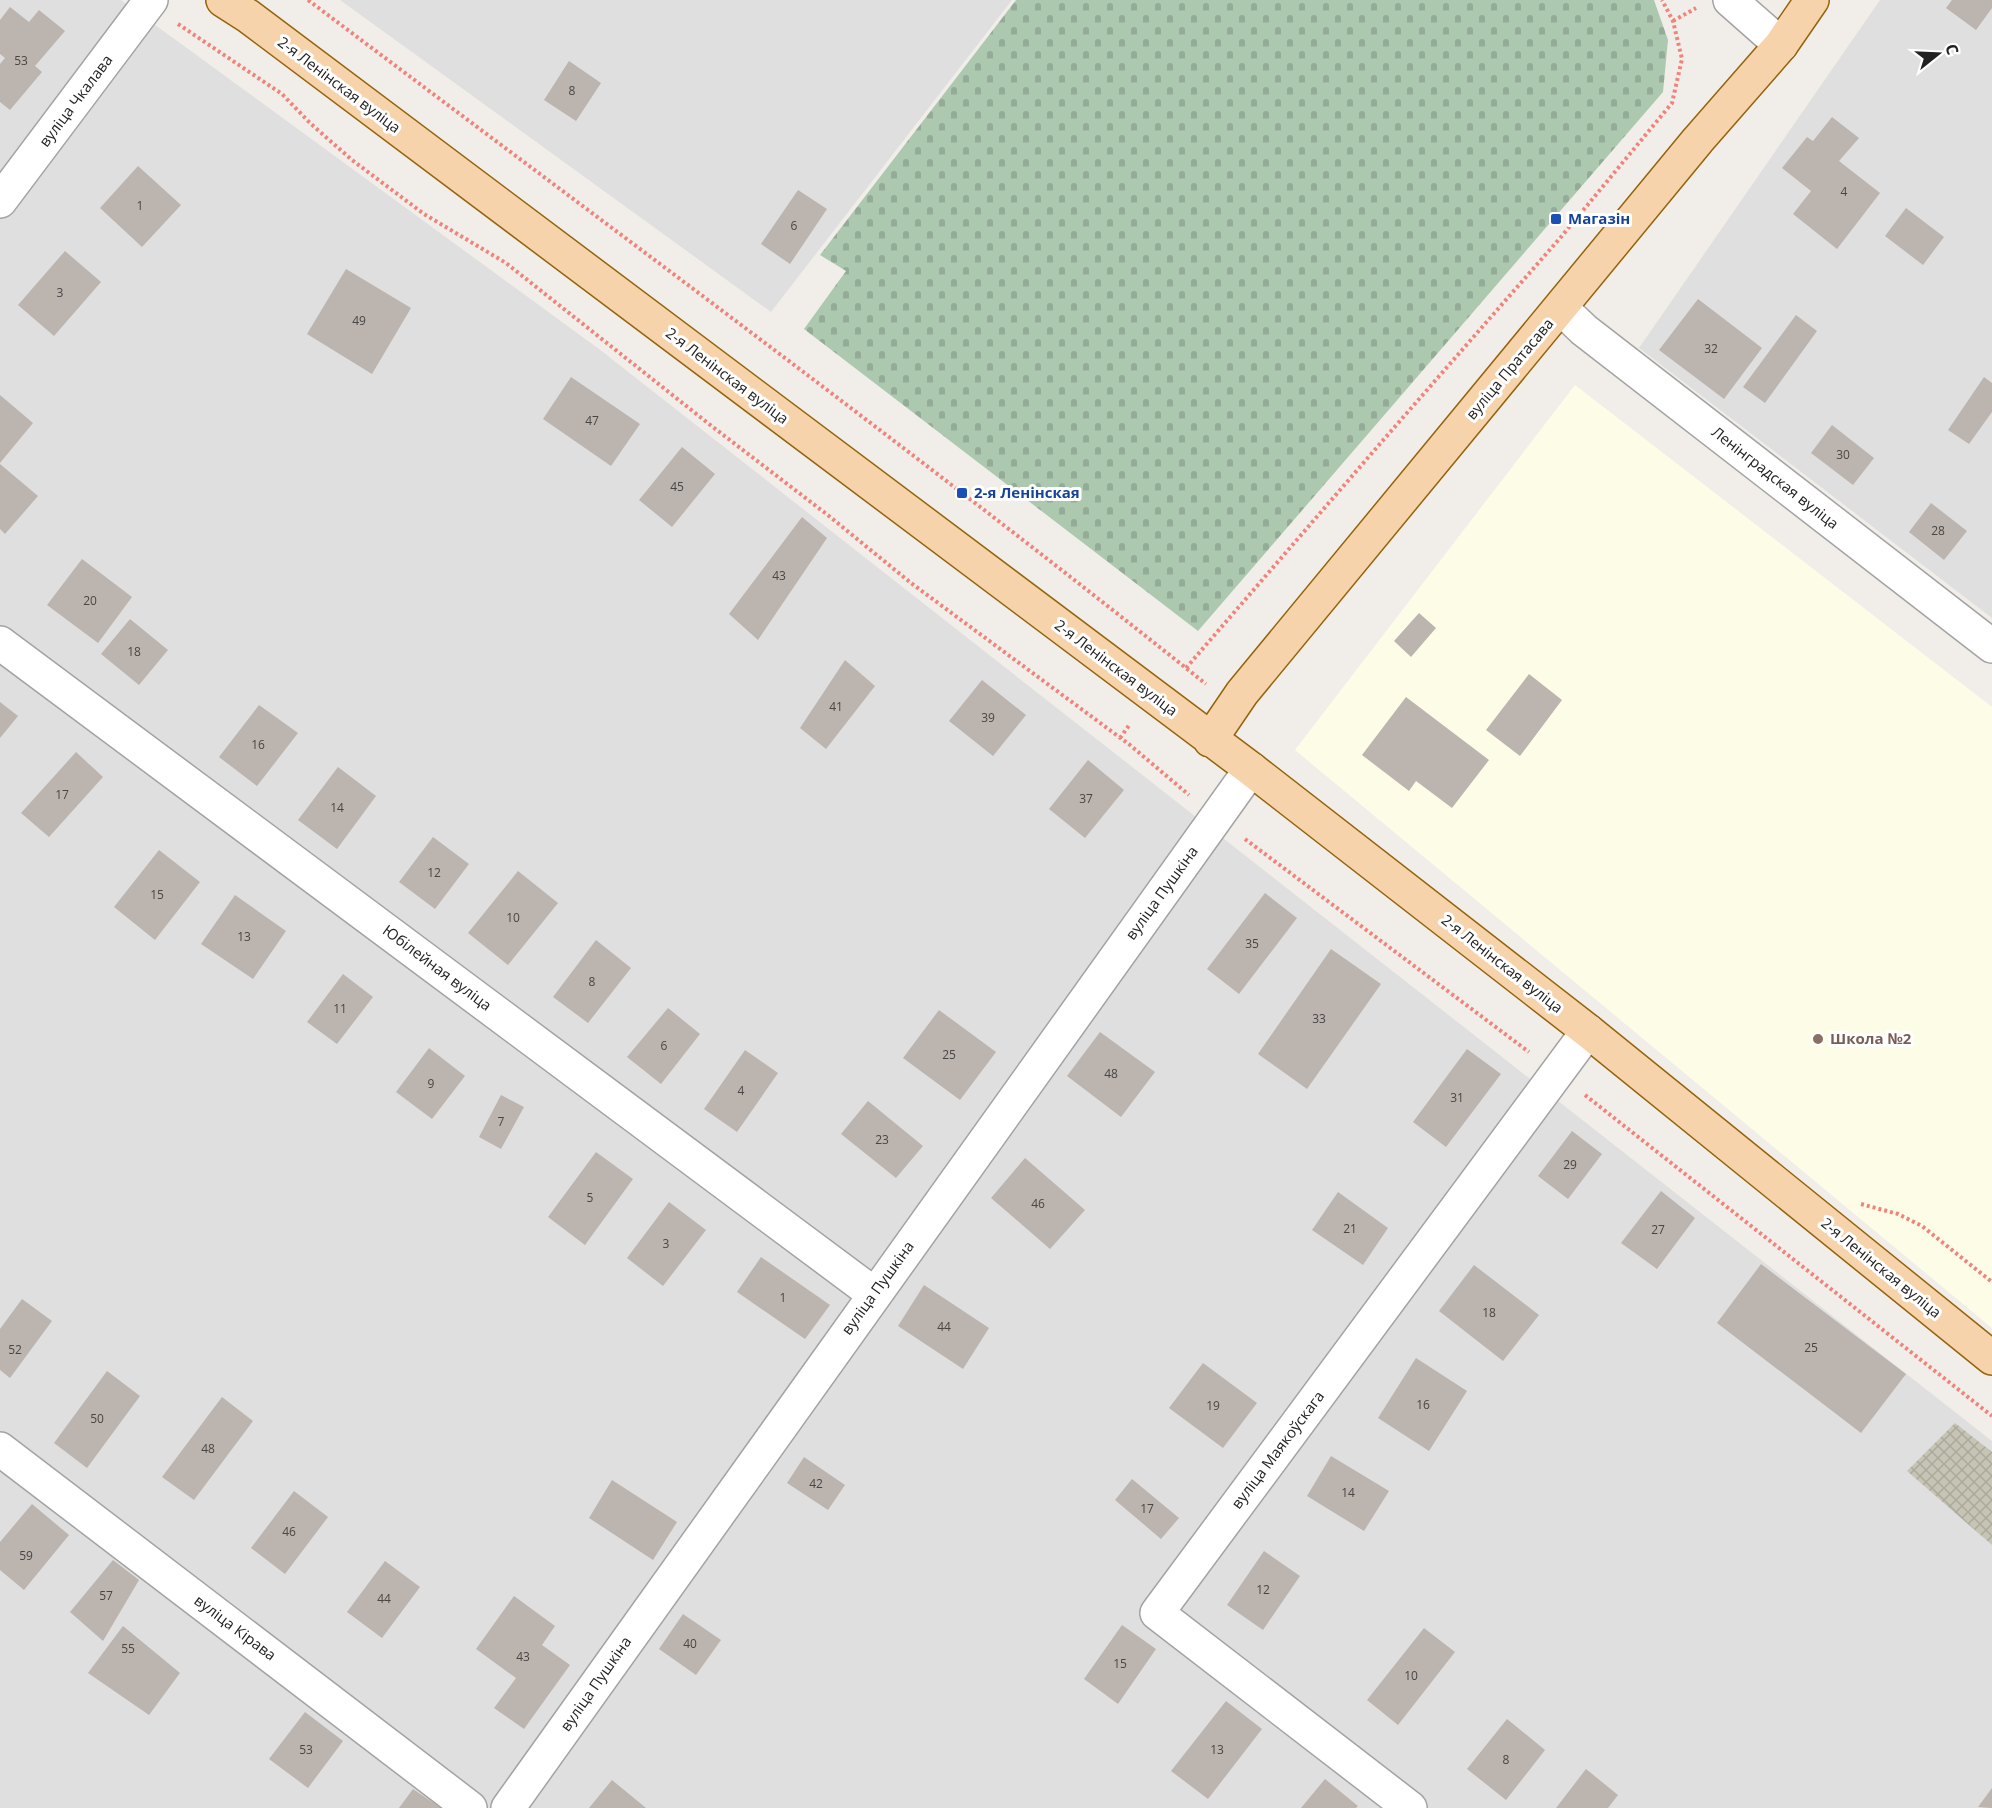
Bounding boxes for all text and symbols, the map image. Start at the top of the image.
north arrow [1908,24,1968,84]
street label: 2-я Ленінская вуліца [274,31,405,137]
text: С [1940,41,1964,58]
street label: вуліца Чкалава [34,50,116,151]
house number: 53 [14,52,28,69]
house number: 8 [569,82,576,99]
house number: 4 [1841,183,1848,200]
house number: 1 [137,197,143,214]
place label: Магазін [1568,208,1630,228]
marker: Магазін [1549,212,1563,226]
house number: 6 [791,217,798,234]
house number: 3 [57,284,64,301]
house number: 49 [352,312,366,329]
street label: вуліца Пратасава [1461,314,1558,423]
street label: 2-я Ленінская вуліца [662,322,793,428]
house number: 32 [1704,340,1718,357]
house number: 47 [585,412,599,429]
street label: Ленінградская вуліца [1708,421,1843,533]
house number: 30 [1836,446,1850,463]
house number: 45 [670,478,684,495]
place label: 2-я Ленінская [974,482,1080,502]
marker: 2-я Ленінская [955,486,969,500]
house number: 28 [1931,522,1945,539]
house number: 43 [772,567,786,584]
house number: 20 [83,592,97,609]
street label: 2-я Ленінская вуліца [1051,614,1182,720]
house number: 18 [127,643,141,660]
house number: 41 [829,698,843,715]
house number: 39 [981,709,995,726]
house number: 16 [251,736,265,753]
house number: 17 [55,786,69,803]
house number: 37 [1079,790,1093,807]
house number: 14 [330,799,344,816]
street label: вуліца Пушкіна [1120,842,1202,943]
house number: 12 [427,864,441,881]
house number: 15 [150,886,164,903]
house number: 10 [506,909,520,926]
street label: 2-я Ленінская вуліца [1438,909,1567,1017]
street label: Юбілейная вуліца [379,920,496,1015]
house number: 13 [237,928,251,945]
house number: 35 [1245,935,1259,952]
house number: 8 [589,973,596,990]
house number: 11 [333,1000,347,1017]
house number: 33 [1312,1010,1326,1027]
place label: Школа №2 [1830,1028,1912,1048]
marker: Школа №2 [1811,1032,1825,1046]
house number: 6 [661,1037,668,1054]
house number: 25 [942,1046,956,1063]
house number: 48 [1104,1065,1118,1082]
house number: 9 [428,1075,435,1092]
house number: 4 [738,1082,745,1099]
house number: 31 [1450,1089,1464,1106]
house number: 7 [498,1113,505,1130]
house number: 23 [875,1131,889,1148]
house number: 29 [1563,1156,1577,1173]
house number: 5 [587,1189,594,1206]
house number: 46 [1031,1195,1045,1212]
street label: 2-я Ленінская вуліца [1817,1213,1946,1322]
house number: 21 [1343,1220,1357,1237]
house number: 27 [1651,1221,1665,1238]
house number: 3 [663,1235,670,1252]
street label: вуліца Пушкіна [836,1237,918,1338]
house number: 1 [780,1289,786,1306]
house number: 18 [1482,1304,1496,1321]
house number: 44 [937,1318,951,1335]
house number: 25 [1804,1339,1818,1356]
house number: 52 [8,1341,22,1358]
street label: вуліца Маякоўскага [1226,1386,1328,1512]
house number: 16 [1416,1396,1430,1413]
house number: 19 [1206,1397,1220,1414]
house number: 50 [90,1410,104,1427]
house number: 48 [201,1440,215,1457]
house number: 42 [809,1475,823,1492]
house number: 14 [1341,1484,1355,1501]
house number: 17 [1140,1500,1154,1517]
house number: 46 [282,1523,296,1540]
house number: 59 [19,1547,33,1564]
house number: 12 [1256,1581,1270,1598]
house number: 57 [99,1587,113,1604]
street label: вуліца Кірава [191,1590,281,1665]
house number: 44 [377,1590,391,1607]
street label: вуліца Пушкіна [555,1632,635,1735]
house number: 40 [683,1635,697,1652]
house number: 55 [121,1640,135,1657]
house number: 43 [516,1648,530,1665]
house number: 15 [1113,1655,1127,1672]
house number: 10 [1404,1667,1418,1684]
house number: 53 [299,1741,313,1758]
house number: 13 [1210,1741,1224,1758]
house number: 8 [1503,1751,1510,1768]

